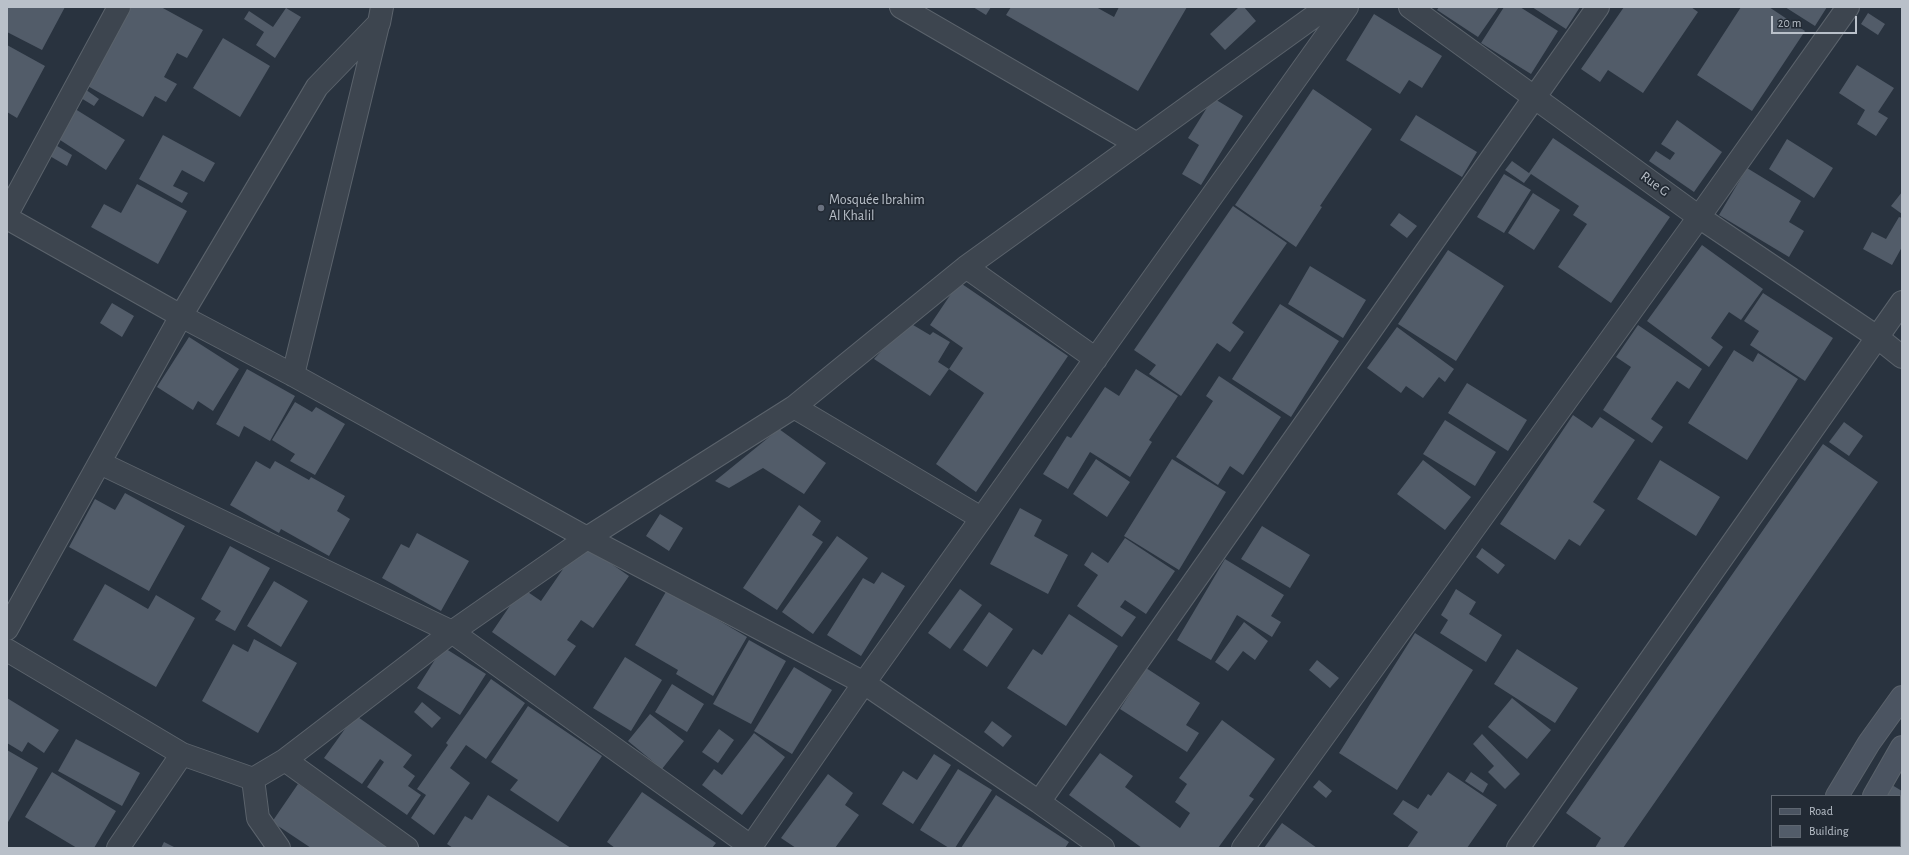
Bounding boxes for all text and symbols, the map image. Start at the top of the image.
scale bar [1773,8,1859,34]
text: 20 m [1778,17,1801,29]
street label: Rue G [1637,168,1673,200]
place label: Mosquée Ibrahim Al Khalil [829,192,925,224]
marker: Mosquée Ibrahim Al Khalil [816,203,826,213]
legend [1771,795,1901,847]
text: Road [1809,805,1833,817]
text: Building [1809,825,1849,837]

